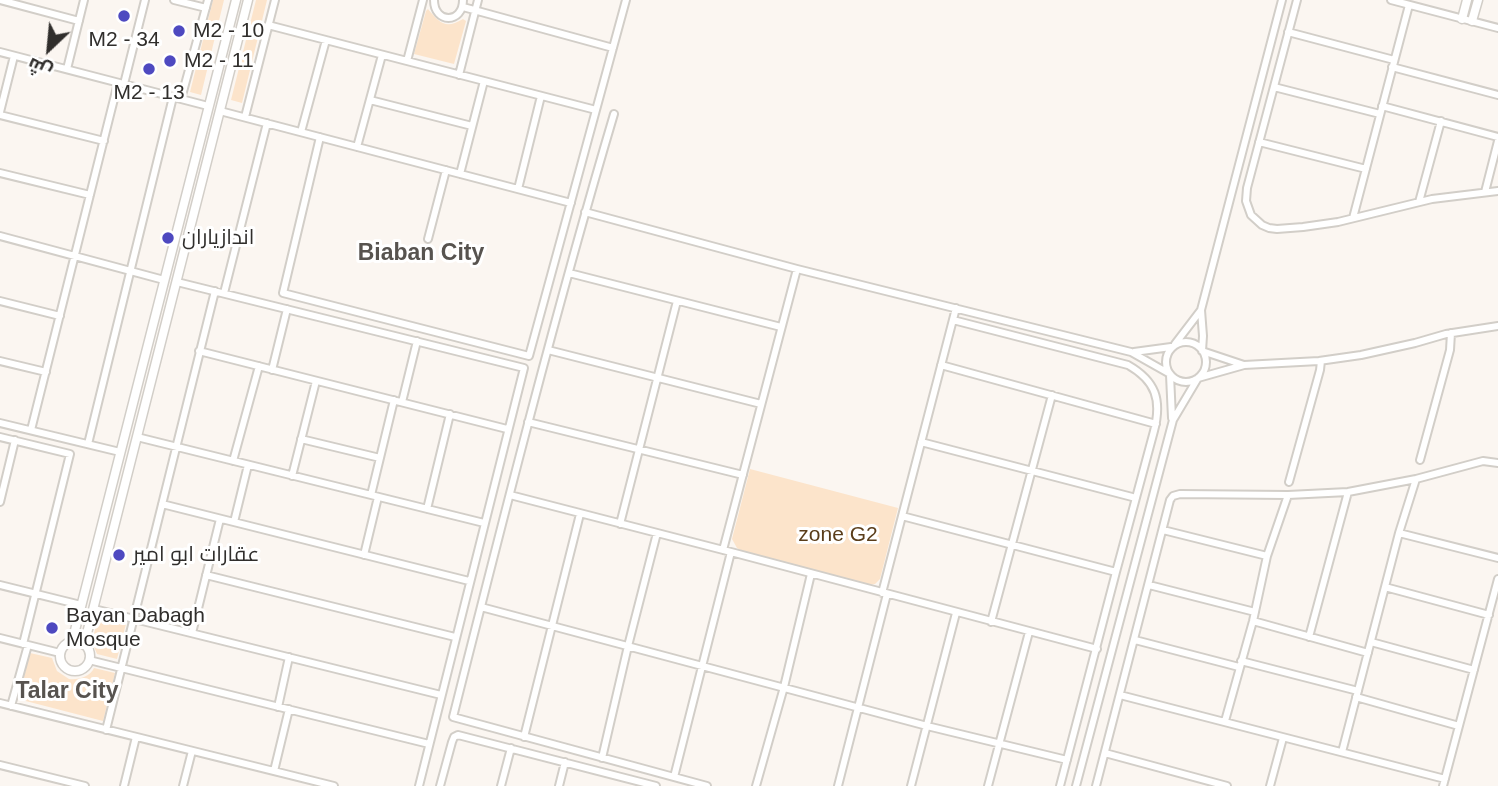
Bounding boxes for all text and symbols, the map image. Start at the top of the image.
marker: M2 - 34 [116,8,132,24]
north arrow [14,14,84,84]
place label: M2 - 10 [193,18,264,44]
marker: M2 - 10 [171,23,187,39]
place label: M2 - 34 [88,27,160,53]
place label: M2 - 11 [184,48,254,74]
marker: M2 - 11 [162,53,178,69]
text: ش [24,54,55,83]
marker: M2 - 13 [141,61,157,77]
place label: M2 - 13 [113,80,185,106]
place label: اندازياران [182,225,254,251]
marker: اندازياران [160,230,176,246]
district label: Biaban City [358,240,484,268]
park label: zone G2 [798,522,878,548]
place label: عقارات ابو امير [133,542,259,568]
marker: عقارات ابو امير [111,547,127,563]
place label: Bayan Dabagh Mosque [66,603,205,653]
marker: Bayan Dabagh Mosque [44,620,60,636]
district label: Talar City [15,678,119,706]

